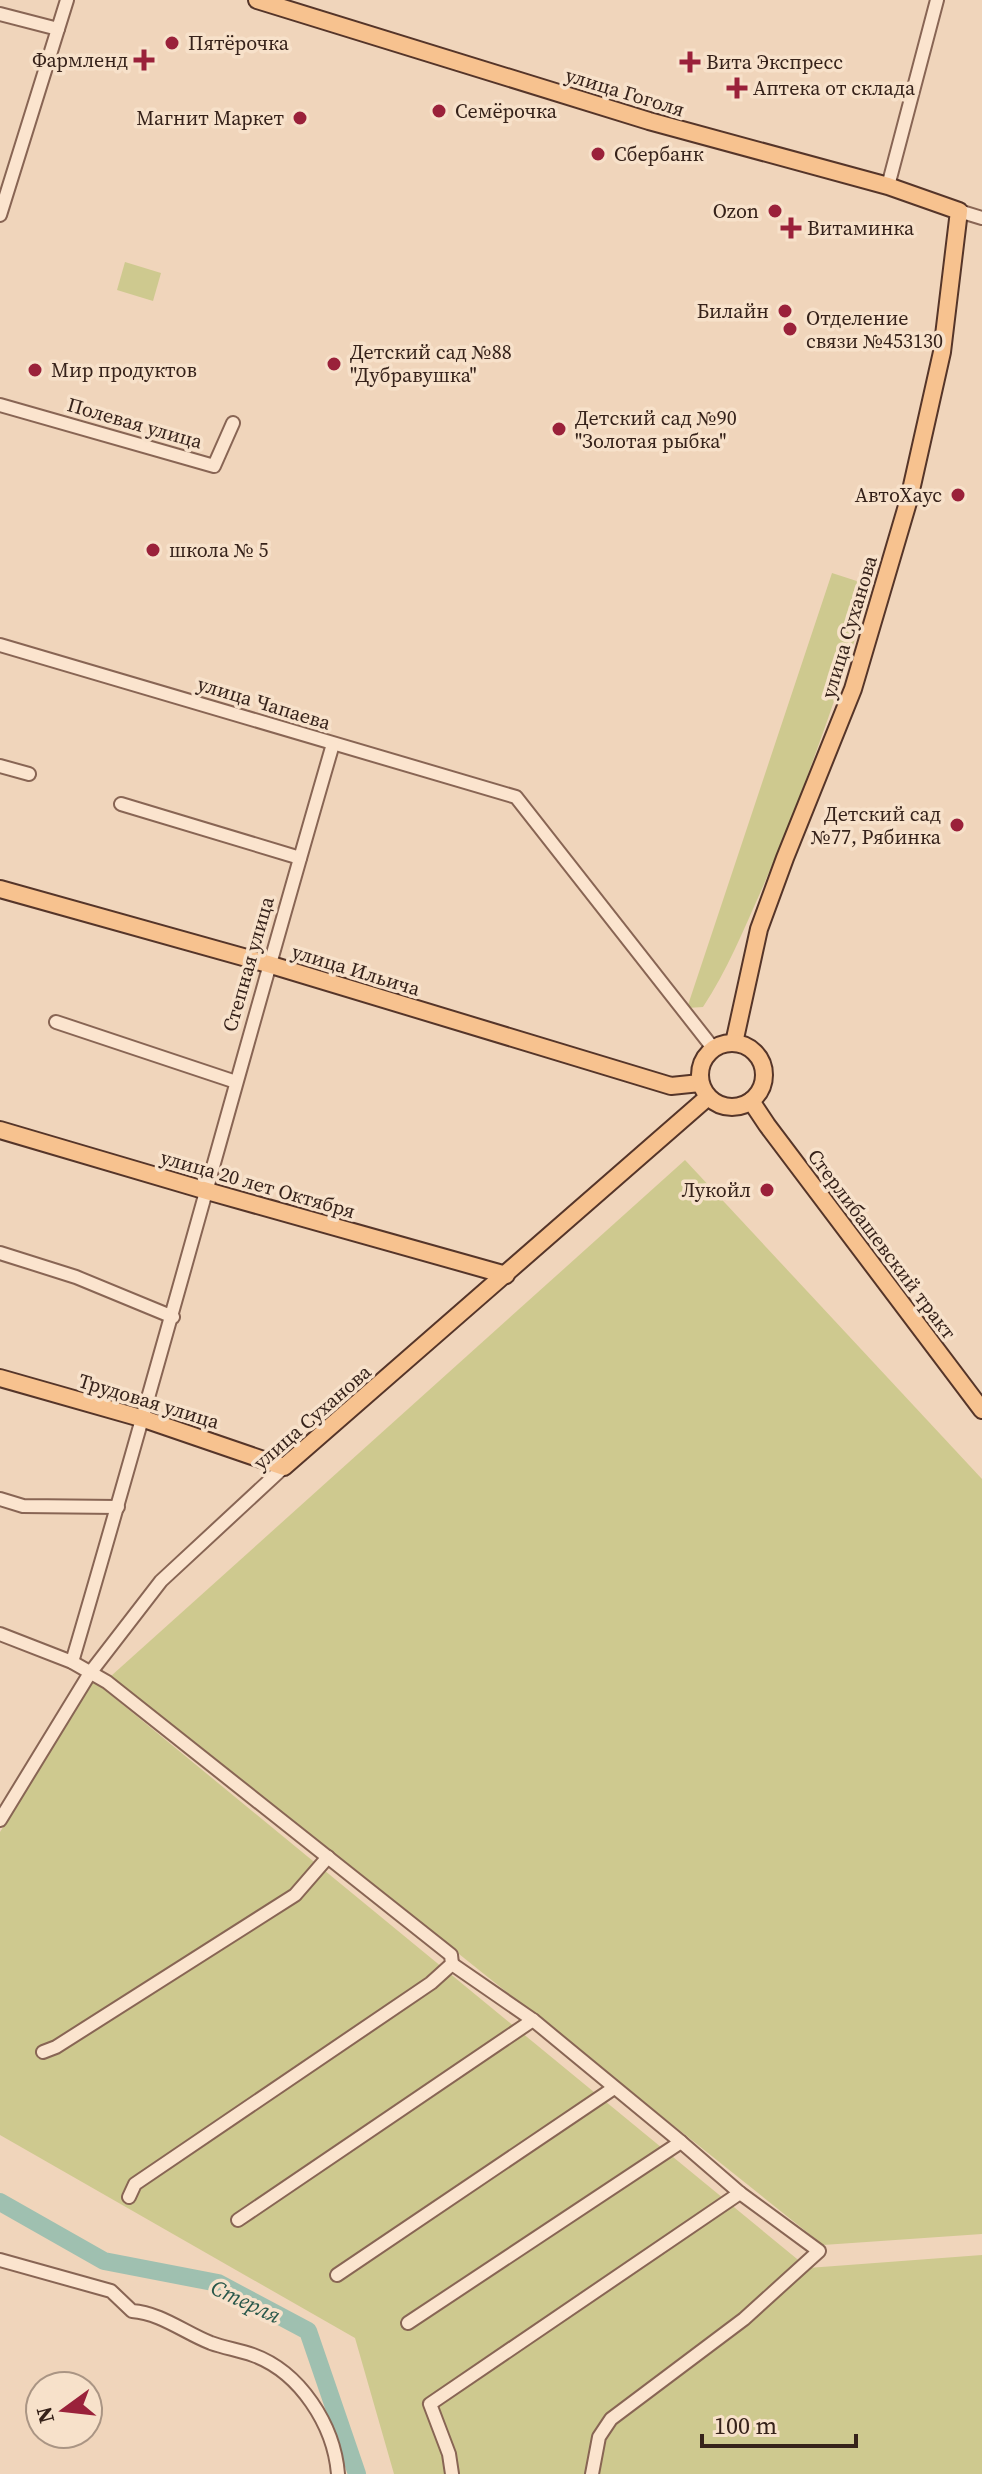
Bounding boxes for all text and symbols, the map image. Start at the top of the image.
place label: Пятёрочка [188,29,290,57]
marker: Пятёрочка [163,34,181,52]
place label: Фармленд [32,46,128,74]
place label: Вита Экспресс [706,48,843,76]
marker: Фармленд [135,51,153,69]
marker: Вита Экспресс [681,53,699,71]
street label: улица Гоголя [562,61,688,123]
place label: Аптека от склада [753,74,916,102]
marker: Аптека от склада [728,79,746,97]
place label: Семёрочка [455,97,558,125]
marker: Семёрочка [430,102,448,120]
place label: Магнит Маркет [136,104,284,132]
marker: Магнит Маркет [291,109,309,127]
place label: Сбербанк [614,140,704,168]
marker: Сбербанк [589,145,607,163]
place label: Ozon [713,197,759,225]
marker: Ozon [766,202,784,220]
place label: Витаминка [807,214,915,242]
marker: Витаминка [782,219,800,237]
place label: Билайн [697,297,769,325]
marker: Билайн [776,302,794,320]
place label: Отделение связи №453130 [806,304,943,355]
marker: Отделение связи №453130 [781,320,799,338]
place label: Детский сад №88 "Дубравушка" [350,338,512,389]
marker: Детский сад №88 "Дубравушка" [325,355,343,373]
place label: Мир продуктов [51,356,197,384]
marker: Мир продуктов [26,361,44,379]
street label: Полевая улица [64,390,207,456]
place label: Детский сад №90 "Золотая рыбка" [575,404,737,455]
marker: Детский сад №90 "Золотая рыбка" [550,420,568,438]
place label: АвтоХаус [855,481,942,509]
marker: АвтоХаус [949,486,967,504]
place label: школа № 5 [169,536,269,564]
marker: школа № 5 [144,541,162,559]
street label: улица Суханова [814,551,884,702]
street label: улица Чапаева [194,669,335,737]
place label: Детский сад №77, Рябинка [811,800,942,851]
marker: Детский сад №77, Рябинка [948,816,966,834]
street label: Степная улица [215,892,281,1035]
street label: улица Ильича [288,937,424,1003]
street label: улица 20 лет Октября [157,1143,359,1225]
street label: Стерлибашевский тракт [801,1143,963,1345]
place label: Лукойл [682,1176,751,1204]
marker: Лукойл [758,1181,776,1199]
street label: улица Суханова [247,1357,378,1476]
street label: Трудовая улица [75,1366,224,1436]
water label: Стерля [206,2272,286,2330]
north arrow [24,2370,104,2450]
scale bar [702,2398,856,2448]
text: N [28,2404,61,2427]
text: 100 m [714,2409,777,2442]

